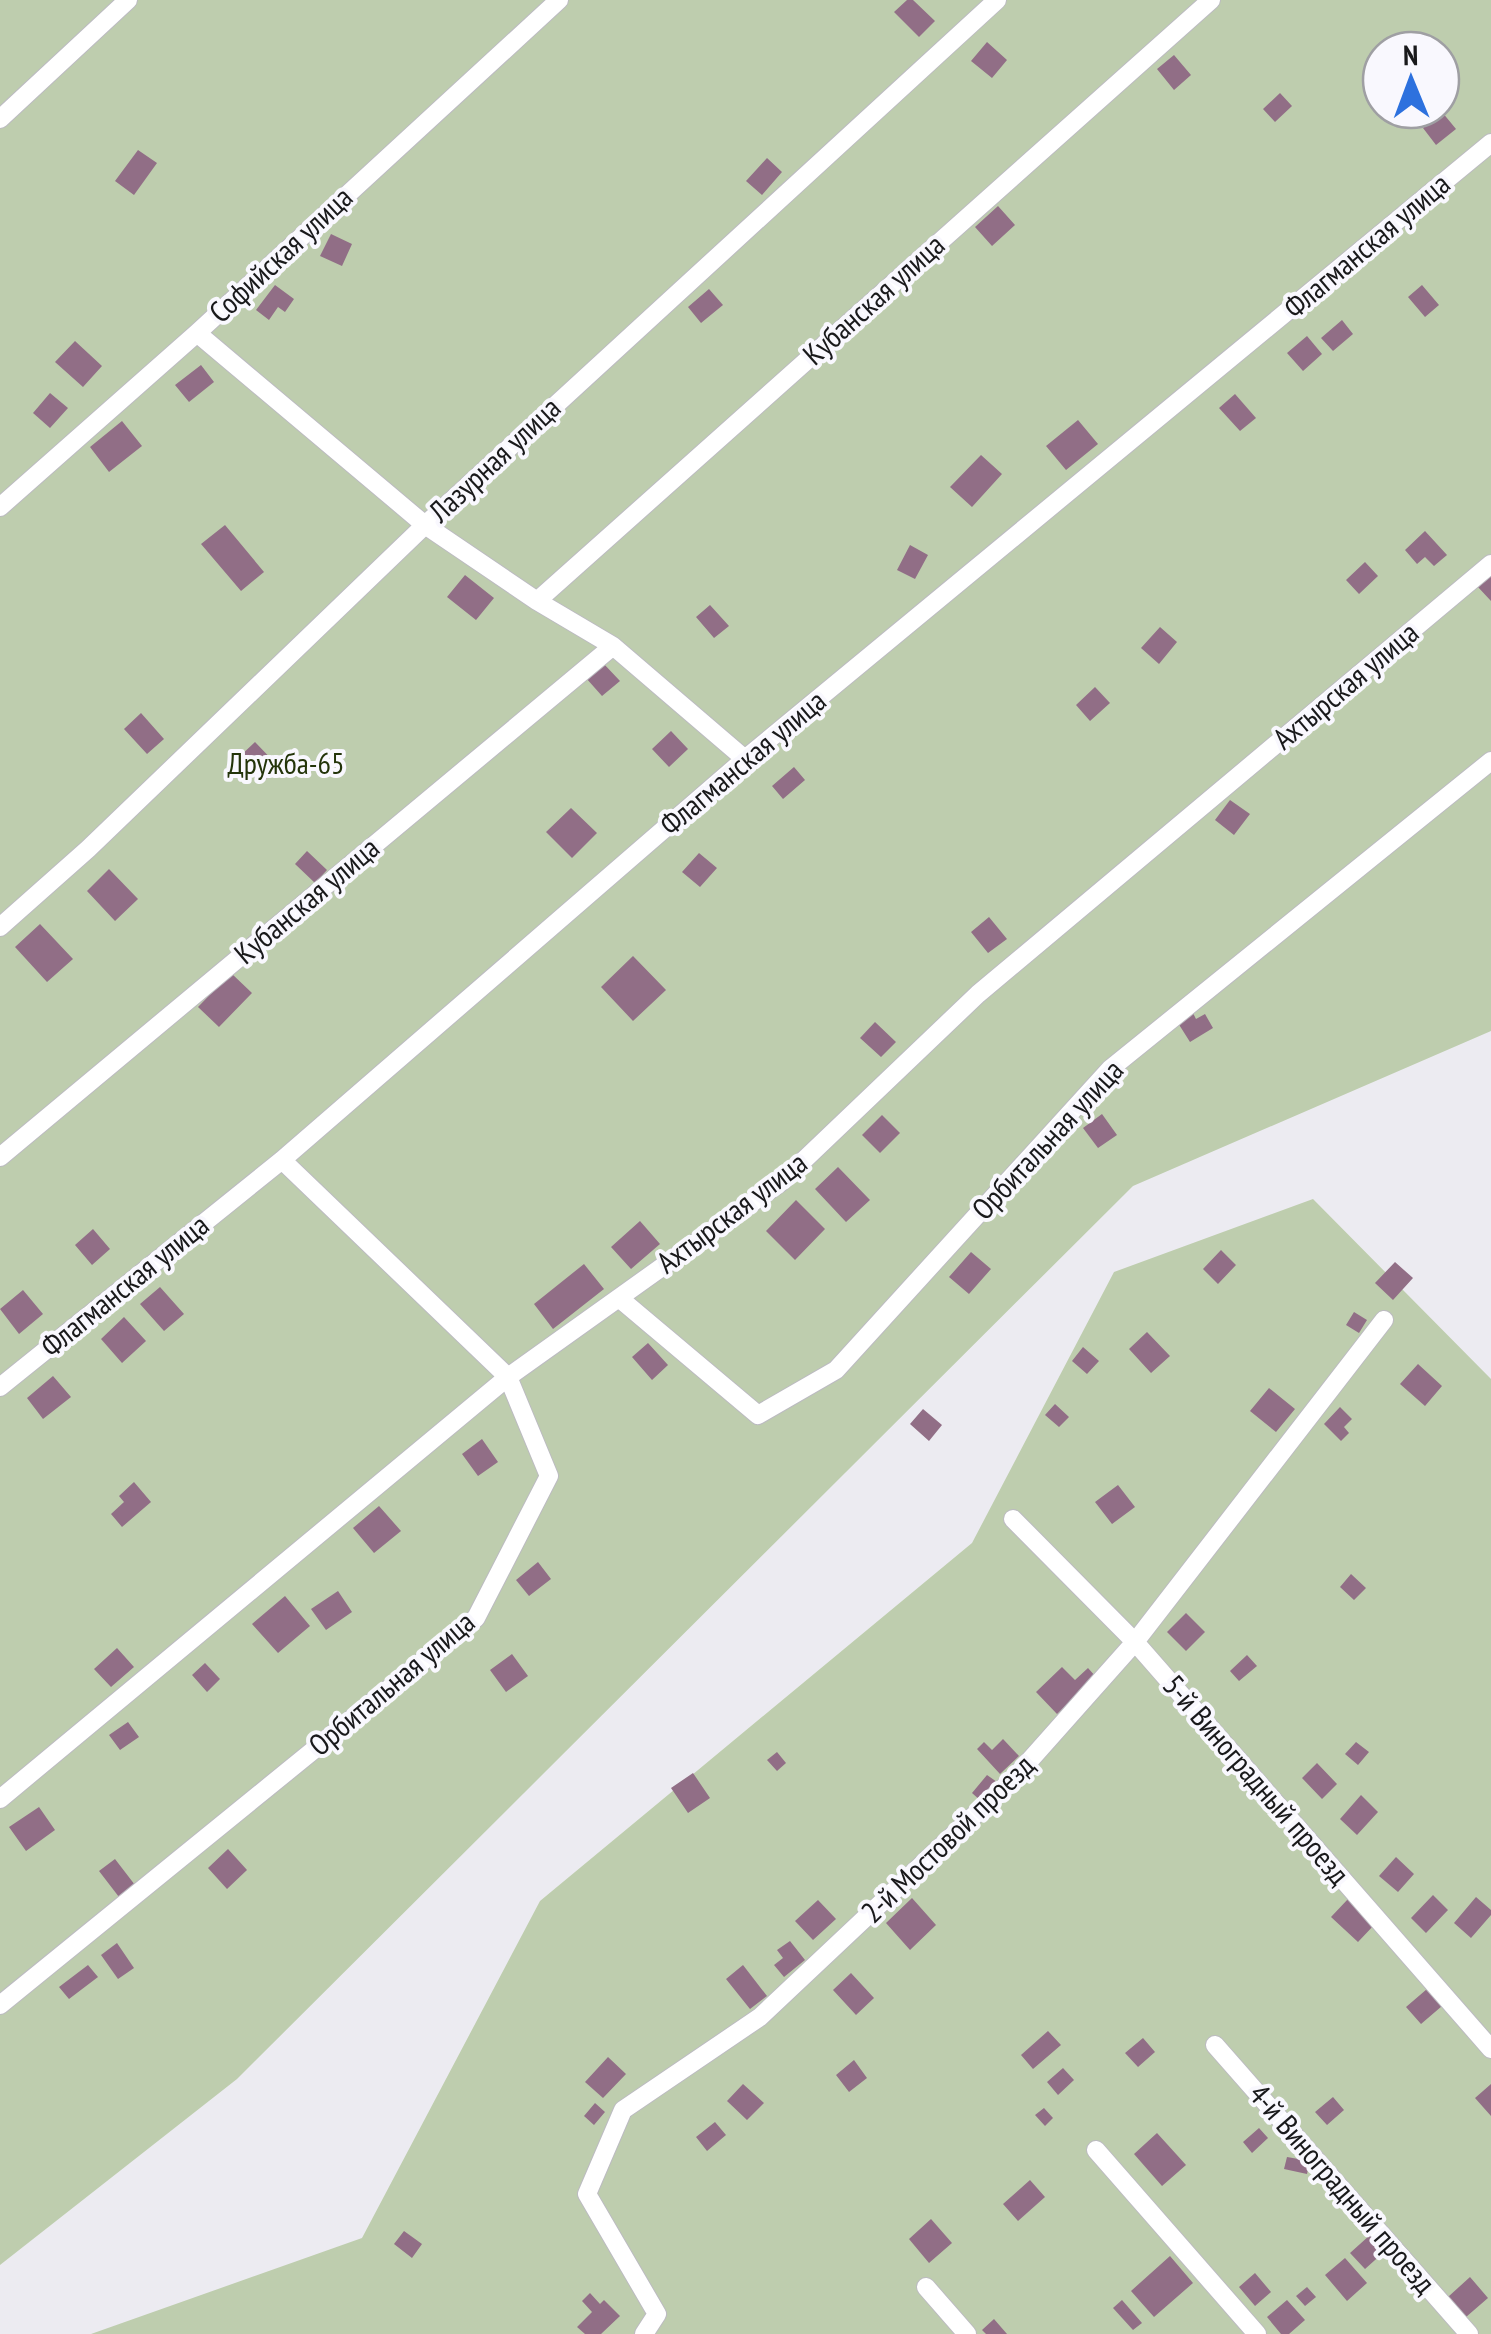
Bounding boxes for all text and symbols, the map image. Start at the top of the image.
north arrow [1361,30,1461,130]
text: N [1403,36,1418,73]
street label: Флагманская улица [1275,164,1457,326]
street label: Софийская улица [200,177,360,330]
street label: Кубанская улица [794,225,952,373]
street label: Лазурная улица [419,388,568,531]
street label: Ахтырская улица [1264,613,1426,757]
street label: Флагманская улица [651,681,833,843]
park label: Дружба-65 [227,743,345,782]
street label: Кубанская улица [226,828,387,972]
street label: Орбитальная улица [963,1051,1131,1227]
street label: Ахтырская улица [648,1143,814,1281]
street label: Флагманская улица [32,1205,216,1365]
street label: Орбитальная улица [300,1602,482,1764]
street label: 5-й Виноградный проезд [1155,1666,1359,1892]
street label: 2-й Мостовой проезд [852,1745,1042,1930]
street label: 4-й Виноградный проезд [1241,2075,1445,2301]

